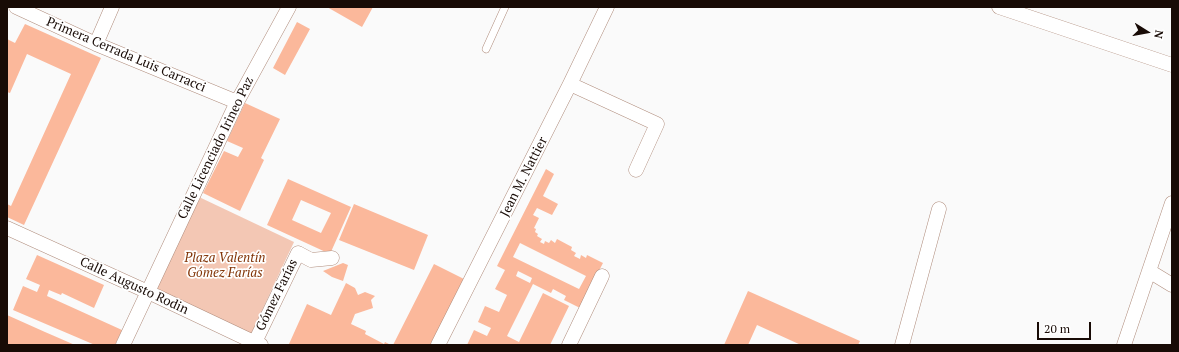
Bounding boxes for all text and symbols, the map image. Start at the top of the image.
north arrow [1127,12,1167,52]
street label: Primera Cerrada Luis Carracci [44,14,208,96]
text: N [1151,29,1166,40]
street label: Calle Licenciado Irineo Paz [175,74,257,222]
street label: Jean M. Nattier [497,134,551,220]
park label: Plaza Valentín Gómez Farías [185,250,265,281]
street label: Calle Augusto Rodin [77,254,191,318]
street label: Gómez Farías [253,257,301,333]
scale bar [1039,314,1093,340]
text: 20 m [1044,321,1070,336]

